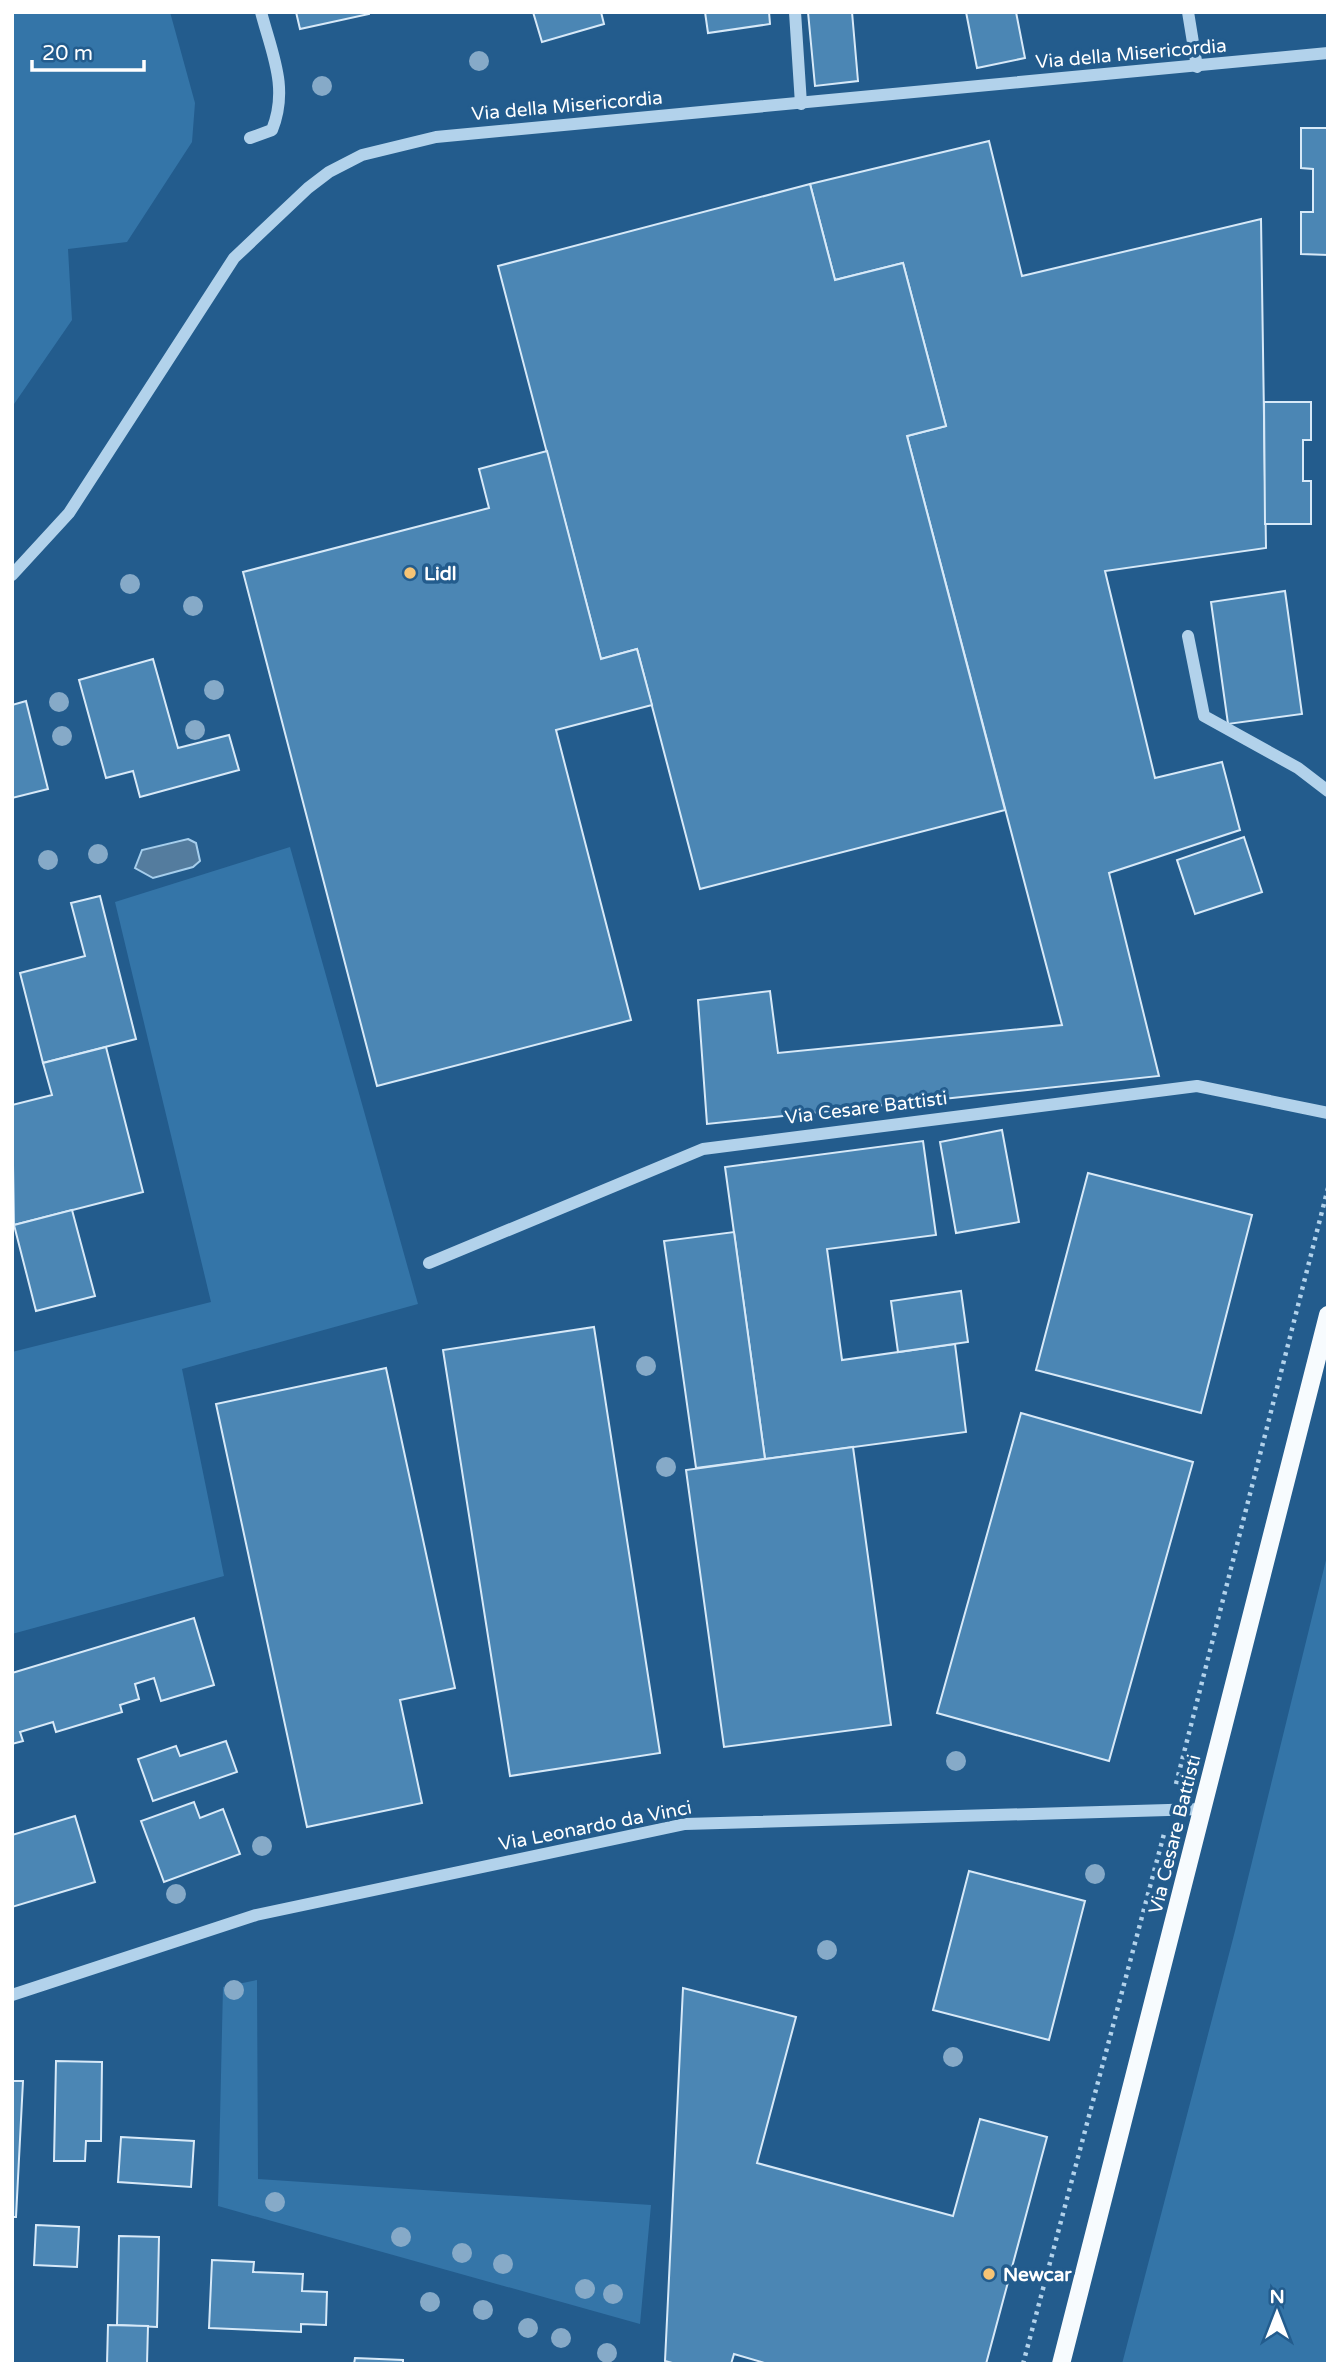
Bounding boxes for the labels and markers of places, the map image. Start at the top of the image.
place label: Lidl [424,563,456,585]
marker: Lidl [402,565,418,581]
place label: Newcar [1003,2264,1072,2286]
marker: Newcar [981,2266,997,2282]

